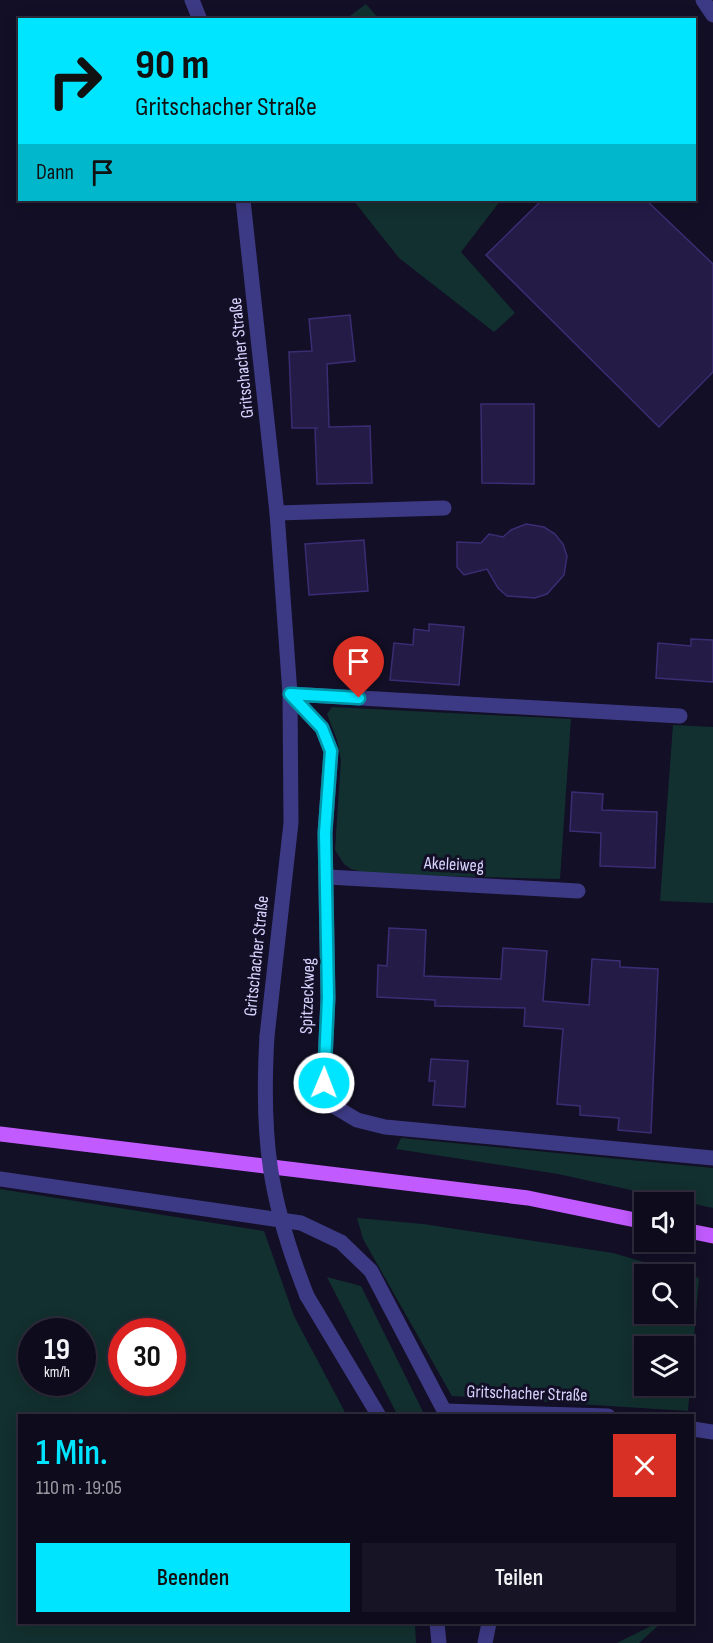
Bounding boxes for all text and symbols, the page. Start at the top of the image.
text: 90 m [135,40,209,91]
icon: right [36,42,114,120]
text: Gritschacher Straße [135,91,317,123]
icon: arrive [86,156,119,189]
text: Dann [36,159,74,186]
street label: Gritschacher Straße [225,297,258,419]
pin [333,636,384,698]
icon: arrive [342,645,375,678]
street label: Akeleiweg [422,852,485,877]
street label: Gritschacher Straße [240,895,273,1017]
street label: Spitzeckweg [296,958,319,1034]
position arrow [292,1051,356,1115]
map controls [634,1192,694,1396]
button: sound [634,1192,694,1252]
button: search [634,1264,694,1324]
speed limit sign: 30 [108,1318,186,1396]
text: 19 [44,1332,70,1368]
button: layers [634,1336,694,1396]
text: km/h [44,1363,70,1382]
street label: Gritschacher Straße [466,1381,588,1406]
text: 1 Min. [36,1432,108,1475]
button: close [613,1434,676,1497]
text: 110 m · 19:05 [36,1476,122,1500]
button: Beenden [36,1543,350,1612]
button: Teilen [362,1543,676,1612]

